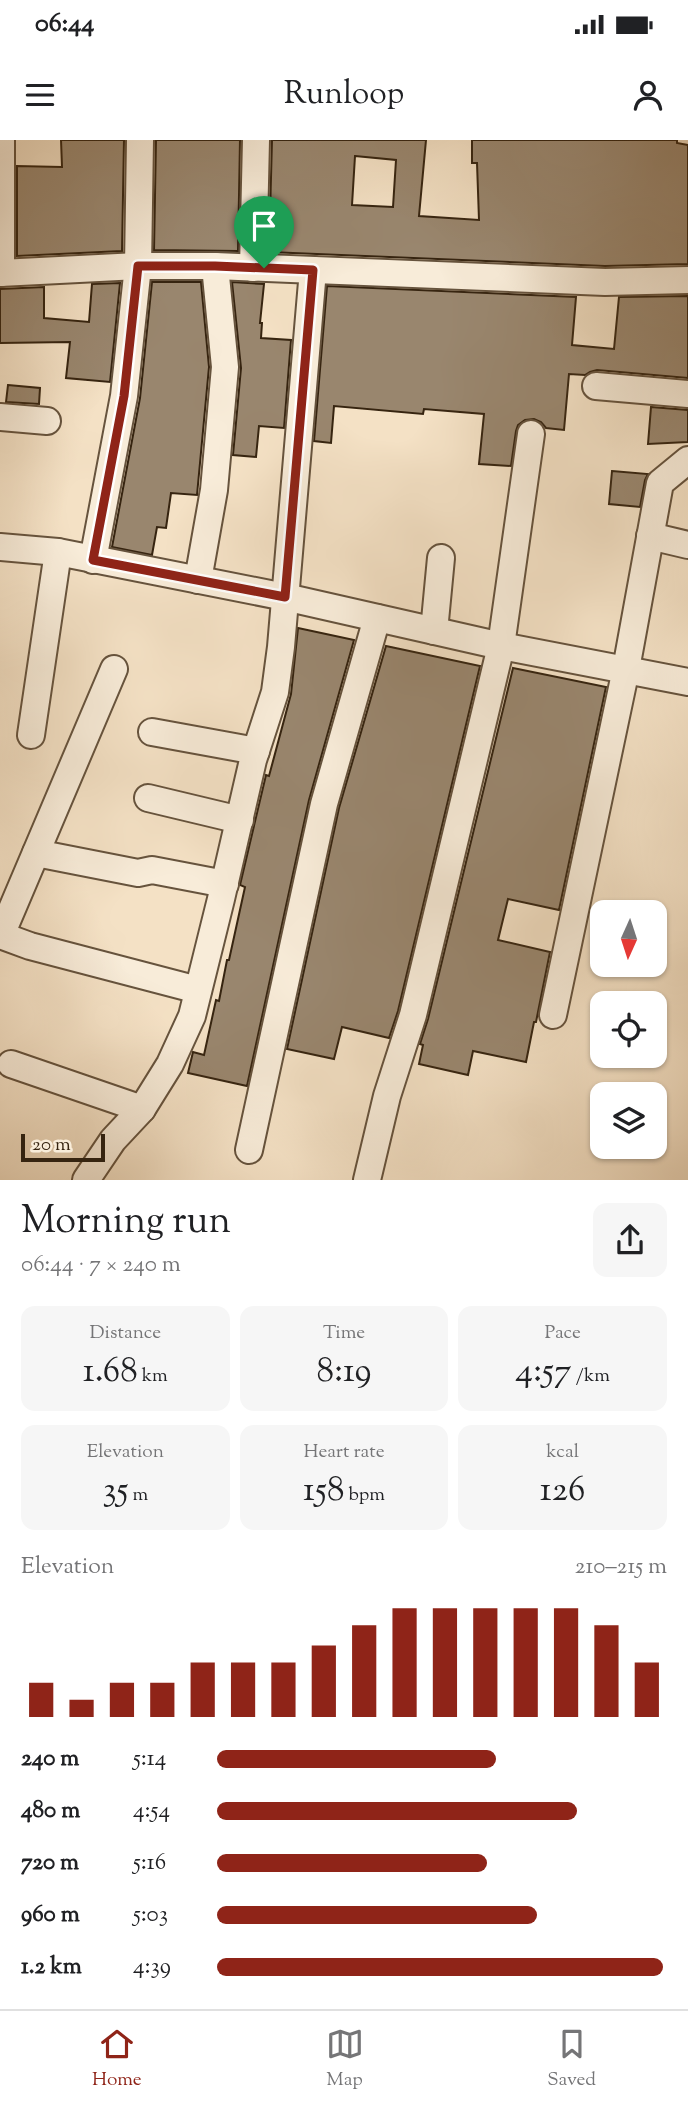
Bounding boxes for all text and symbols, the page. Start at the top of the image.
text: 06:44 [35,6,94,43]
text: Runloop [284,72,404,118]
icon: menu [21,76,59,114]
icon: person [629,76,667,114]
pin [234,196,294,268]
icon: arrive [245,207,283,245]
north arrow [590,900,667,976]
map controls [590,900,667,1159]
button: locate [590,991,667,1068]
button: layers [590,1082,667,1159]
scale bar [21,1130,105,1162]
text: 20 m [32,1132,71,1159]
text: Morning run [21,1196,231,1250]
button: share [593,1203,667,1277]
text: 06:44 · 7 × 240 m [21,1249,181,1282]
text: Distance [90,1320,161,1347]
text: Time [323,1320,365,1347]
text: Pace [544,1320,581,1347]
text: 1.68 [83,1347,138,1398]
text: 8:19 [316,1347,372,1398]
text: 4:57 [515,1347,572,1398]
text: km [138,1363,168,1390]
text: /km [572,1363,610,1390]
text: Elevation [87,1439,164,1466]
text: Heart rate [303,1439,385,1466]
text: kcal [546,1439,579,1466]
text: 35 [102,1466,129,1517]
text: 158 [303,1466,344,1517]
text: 126 [540,1466,586,1517]
text: m [129,1482,148,1509]
text: bpm [344,1482,385,1509]
text: Elevation [21,1551,114,1584]
text: 210–215 m [575,1551,667,1584]
text: 240 m [21,1743,79,1776]
text: 5:14 [133,1743,166,1776]
text: 480 m [21,1795,80,1828]
text: 4:54 [133,1795,170,1828]
text: 720 m [21,1847,79,1880]
text: 5:16 [133,1847,166,1880]
text: 960 m [21,1899,80,1932]
text: 5:03 [133,1899,168,1932]
text: 1.2 km [21,1951,82,1984]
text: 4:39 [133,1951,171,1984]
tab: Home [92,2025,142,2094]
tab: Map [326,2025,364,2094]
tab: Saved [547,2025,596,2094]

